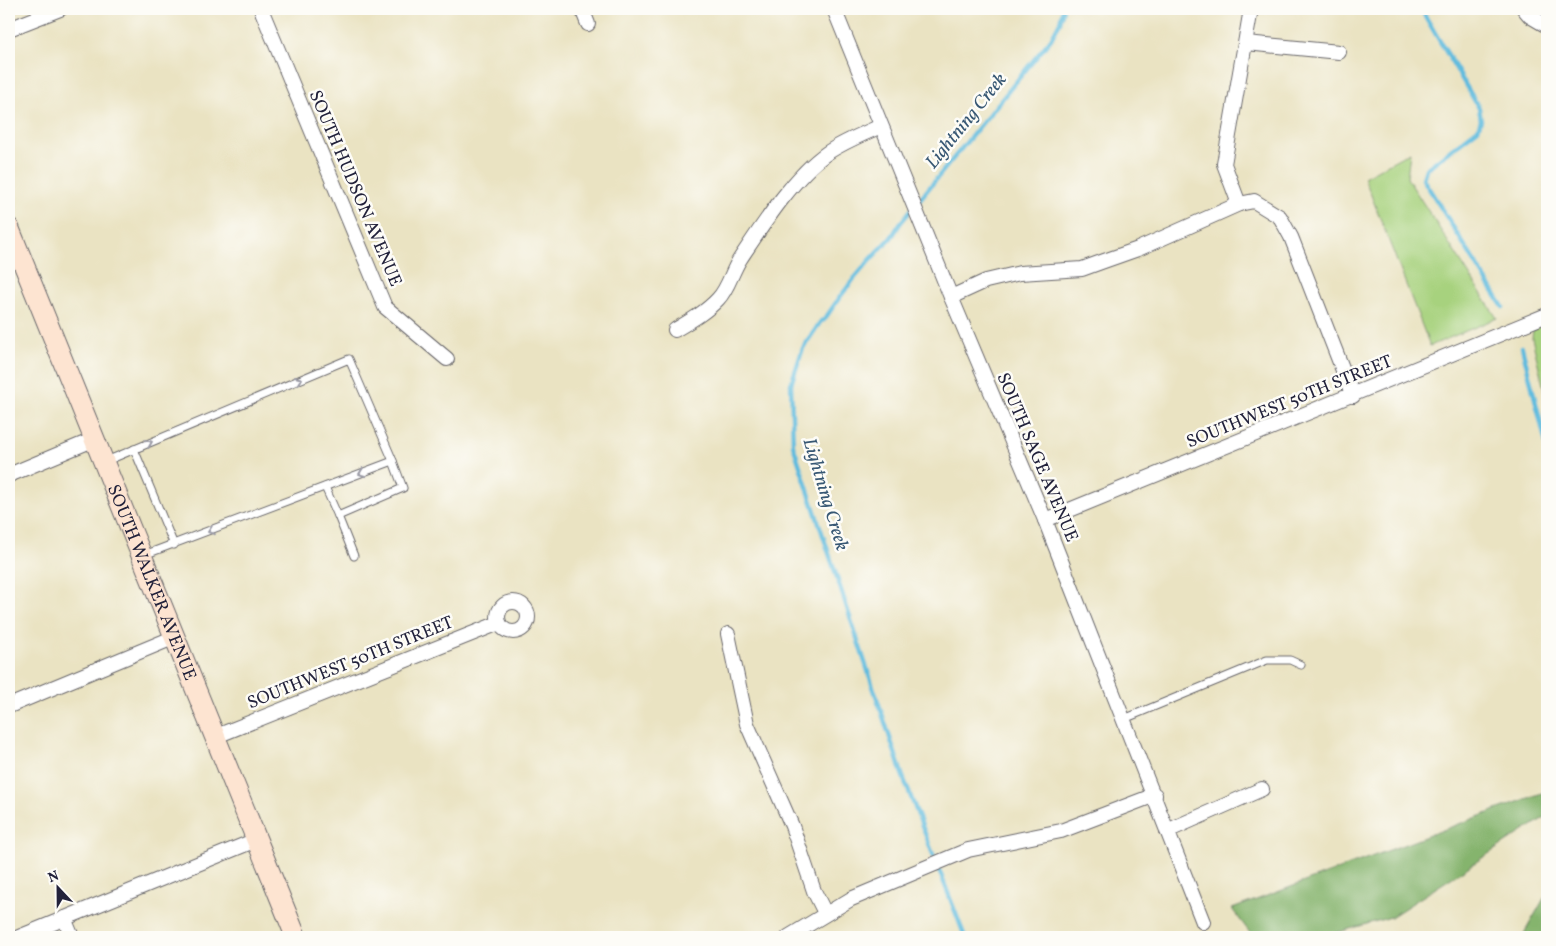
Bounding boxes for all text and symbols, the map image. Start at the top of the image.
water label: Lightning Creek [920,68,1013,175]
street label: SOUTH HUDSON AVENUE [302,87,407,291]
street label: SOUTHWEST 50TH STREET [1183,349,1397,455]
street label: SOUTH SAGE AVENUE [990,369,1084,546]
one-way arrow [294,376,303,386]
water label: Lightning Creek [796,435,855,554]
one-way arrow [144,439,153,449]
one-way arrow [359,467,367,477]
street label: SOUTH WALKER AVENUE [100,481,202,685]
one-way arrow [207,525,216,535]
street label: SOUTHWEST 50TH STREET [244,610,458,716]
north arrow [32,864,82,914]
text: N [45,867,62,888]

